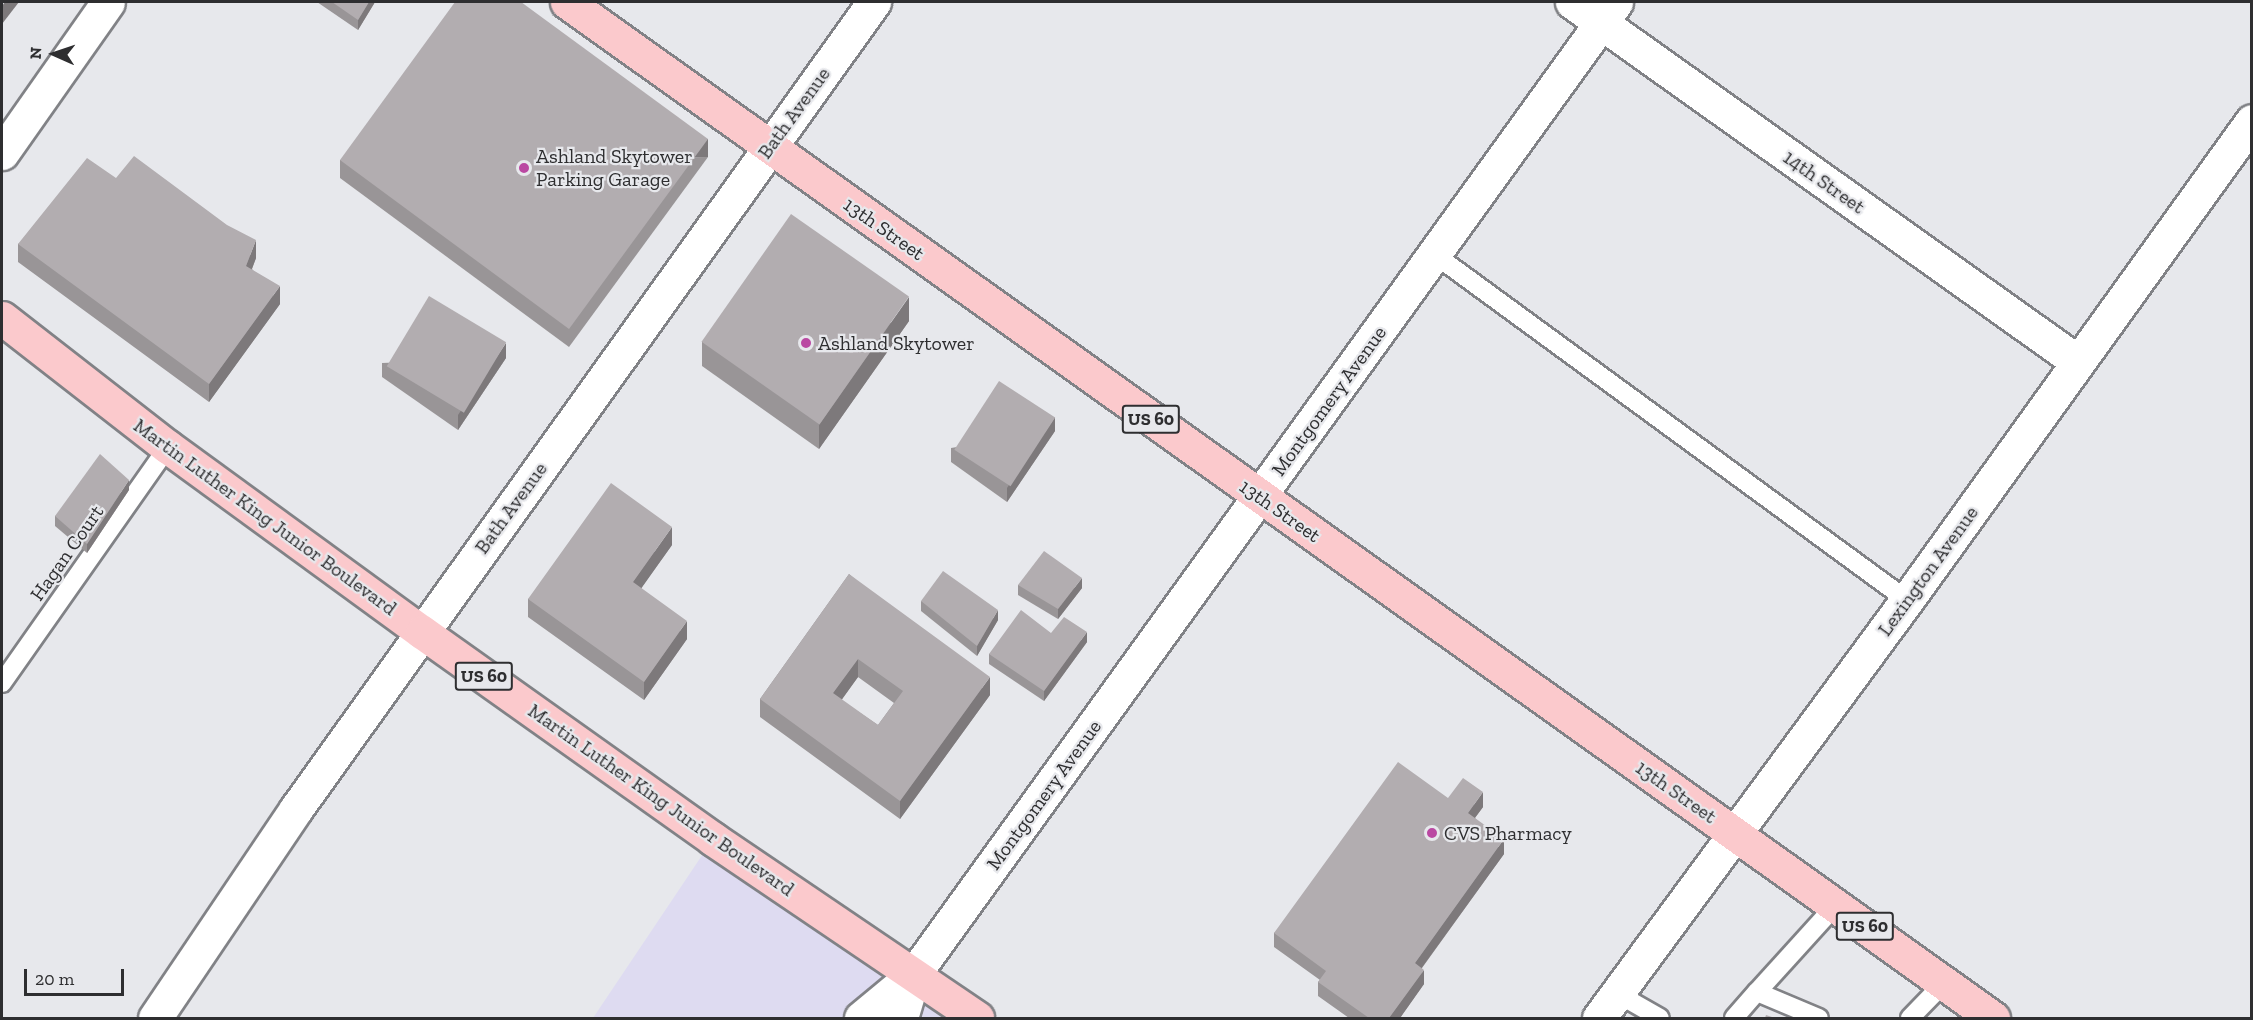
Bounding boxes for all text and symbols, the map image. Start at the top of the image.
north arrow [24,24,84,84]
text: N [26,46,45,60]
street label: Bath Avenue [752,62,836,164]
place label: Ashland Skytower Parking Garage [536,144,693,191]
street label: 14th Street [1778,145,1870,219]
marker: Ashland Skytower Parking Garage [517,161,531,175]
street label: 13th Street [839,192,929,266]
street label: Montgomery Avenue [1266,321,1392,481]
place label: Ashland Skytower [818,331,975,355]
marker: Ashland Skytower [799,336,813,350]
road number: US 60 [1121,404,1181,434]
street label: Martin Luther King Junior Boulevard [128,413,402,621]
street label: Bath Avenue [469,457,553,559]
street label: 13th Street [1235,474,1325,548]
street label: Hagan Court [25,500,109,606]
street label: Lexington Avenue [1873,501,1983,641]
road number: US 60 [454,661,514,691]
street label: Martin Luther King Junior Boulevard [523,698,799,902]
street label: Montgomery Avenue [981,715,1107,875]
street label: 13th Street [1631,755,1721,829]
place label: CVS Pharmacy [1444,821,1572,845]
marker: CVS Pharmacy [1425,826,1439,840]
road number: US 60 [1835,911,1895,941]
scale bar [27,957,128,995]
text: 20 m [35,968,74,990]

